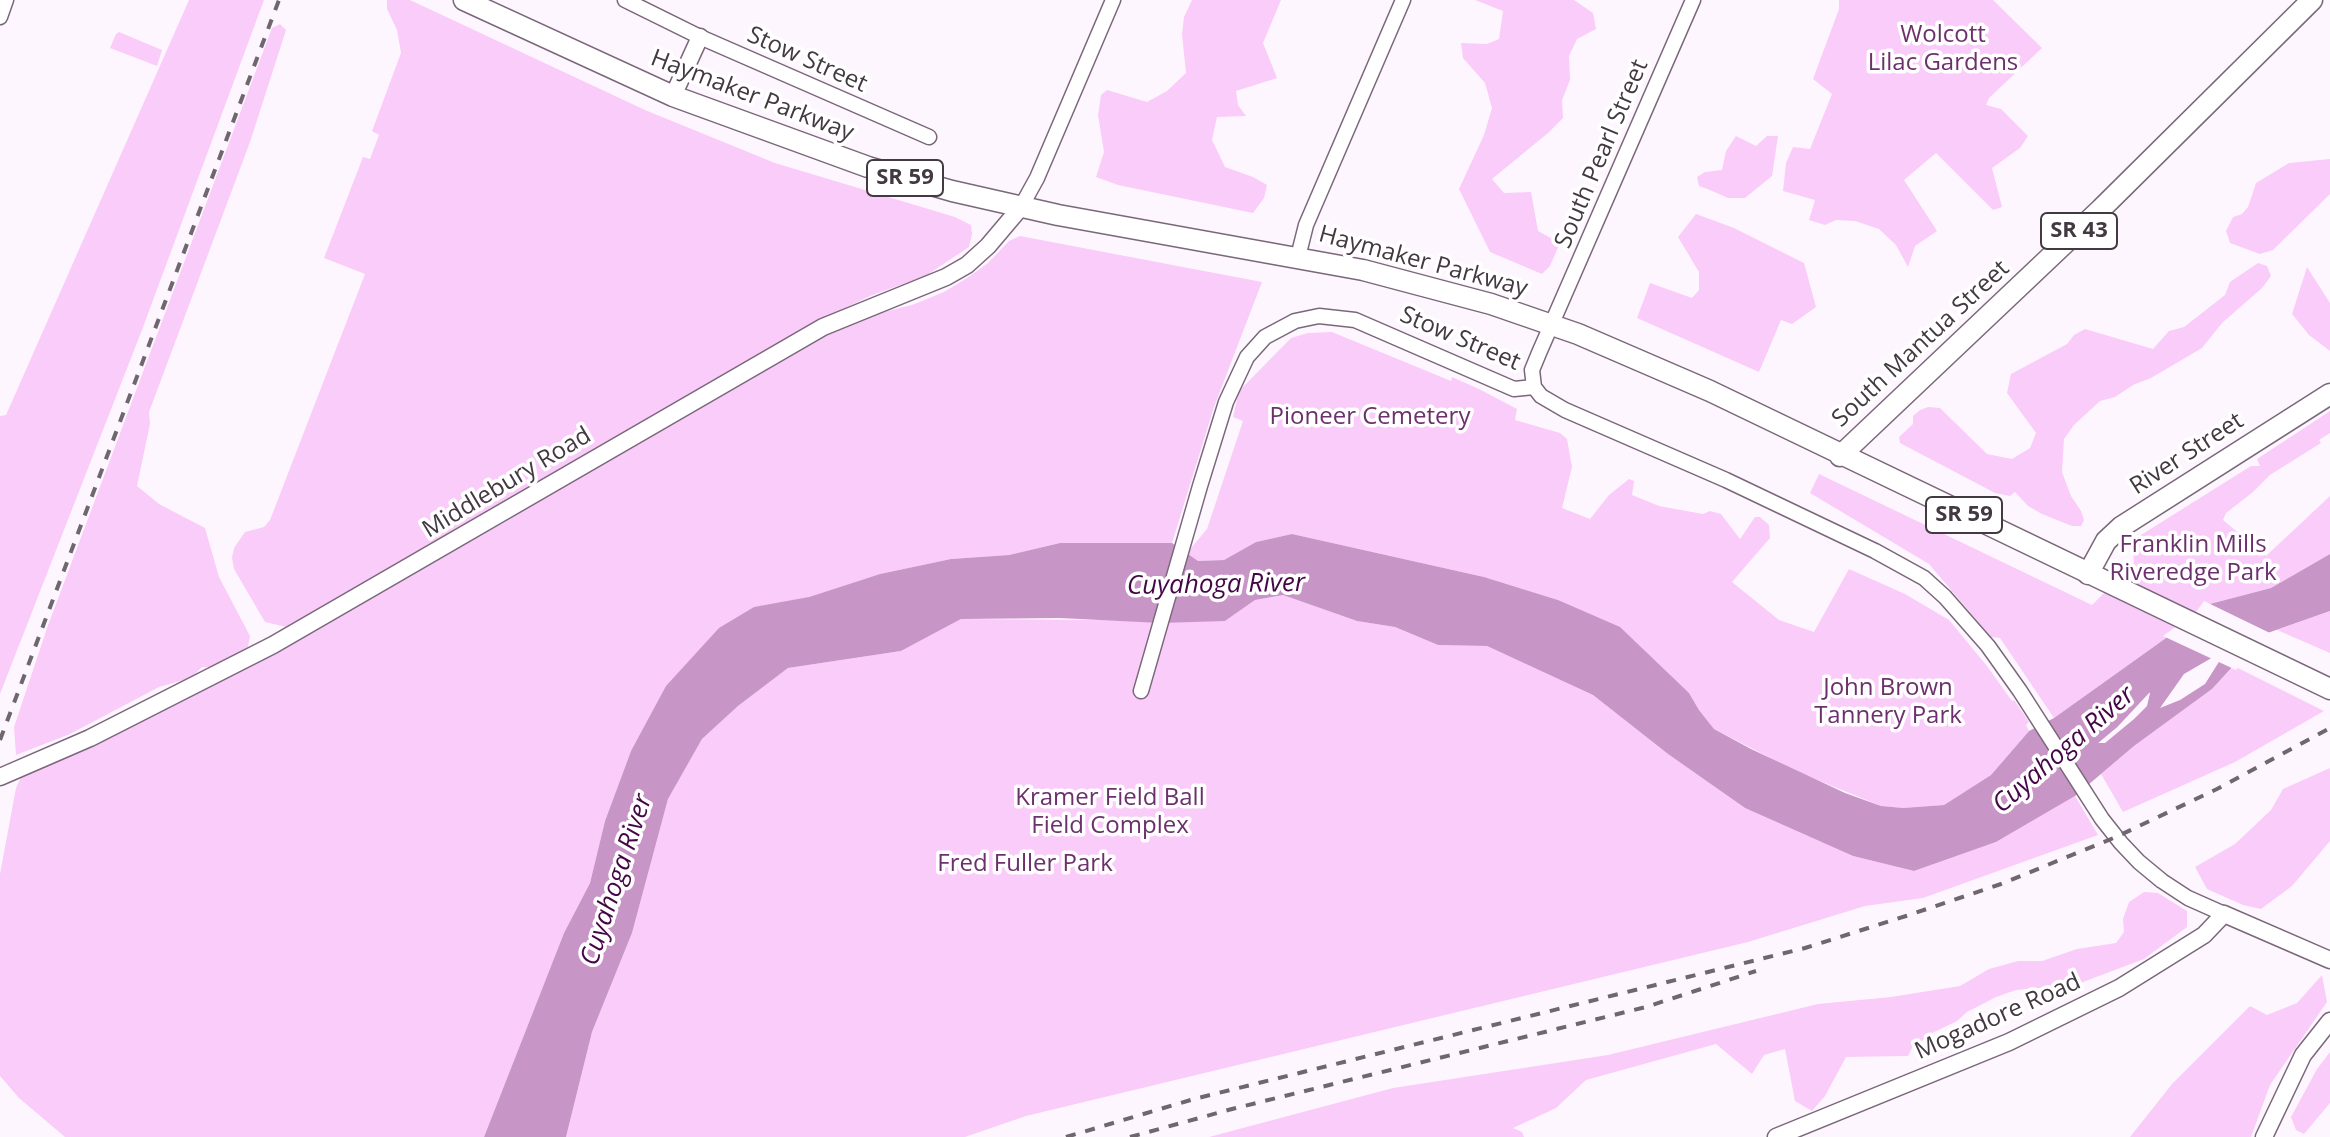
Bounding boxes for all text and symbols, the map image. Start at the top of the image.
street label: Stow Street [743,21,871,99]
park label: Wolcott Lilac Gardens [1868,21,2018,77]
street label: Haymaker Parkway [647,44,857,148]
street label: South Pearl Street [1549,55,1655,253]
road number: SR 59 [867,160,943,196]
road number: SR 43 [2041,213,2117,249]
street label: Haymaker Parkway [1315,220,1531,304]
street label: South Mantua Street [1827,255,2015,433]
street label: Stow Street [1395,301,1525,377]
park label: Pioneer Cemetery [1270,403,1470,431]
street label: River Street [2125,407,2249,501]
street label: Middlebury Road [418,421,596,545]
road number: SR 59 [1926,497,2002,533]
park label: Franklin Mills Riveredge Park [2109,531,2277,587]
water label: Cuyahoga River [1127,568,1305,602]
park label: John Brown Tannery Park [1814,674,1962,730]
water label: Cuyahoga River [1987,680,2141,820]
park label: Kramer Field Ball Field Complex [1015,784,1205,840]
water label: Cuyahoga River [575,790,659,970]
park label: Fred Fuller Park [937,850,1113,878]
street label: Mogadore Road [1911,968,2085,1066]

